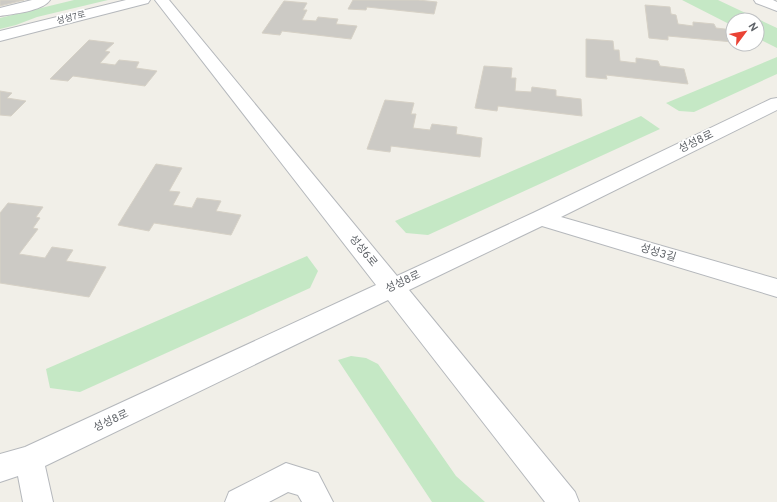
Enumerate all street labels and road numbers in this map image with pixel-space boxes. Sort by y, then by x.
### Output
street label: 성성7로 [55,9,87,27]
street label: 성성8로 [676,128,716,156]
street label: 성성6로 [346,232,380,270]
street label: 성성3길 [638,241,678,265]
street label: 성성8로 [383,268,423,296]
street label: 성성8로 [91,407,131,435]

